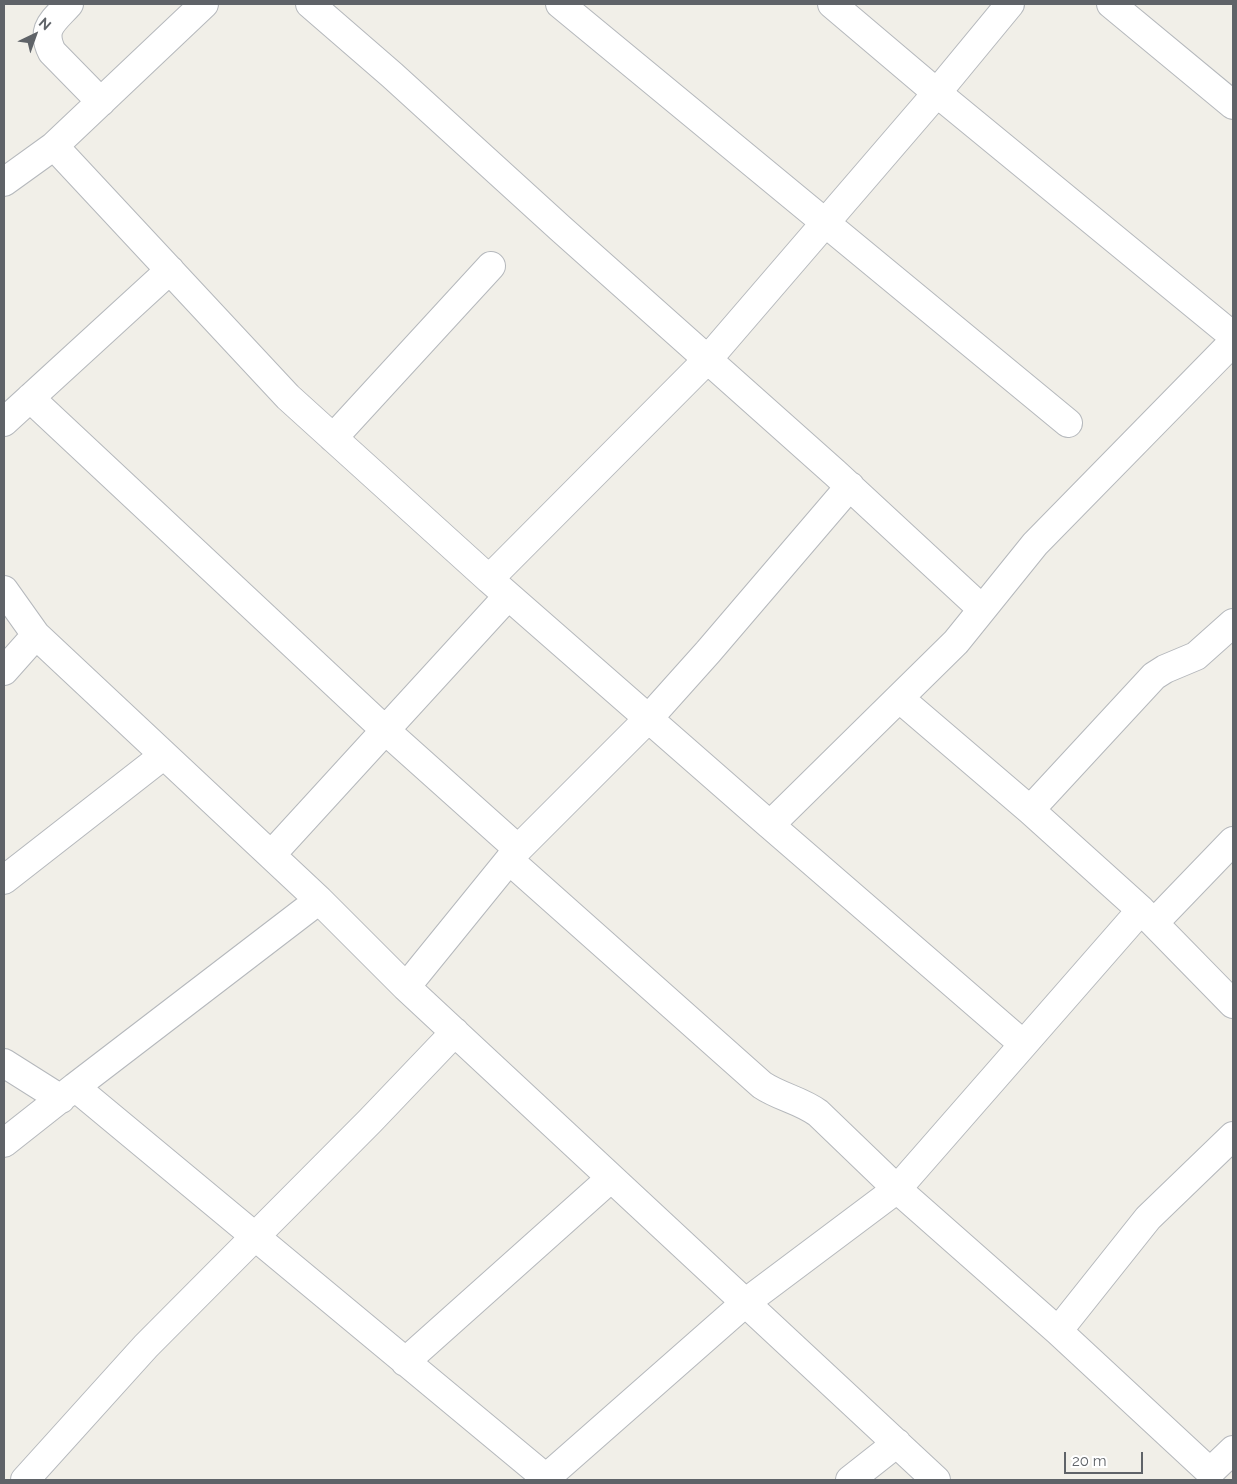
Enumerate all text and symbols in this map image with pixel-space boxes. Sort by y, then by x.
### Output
north arrow [10,10,60,60]
text: N [36,14,54,33]
scale bar [1067,1442,1146,1474]
text: 20 m [1072,1452,1107,1470]

